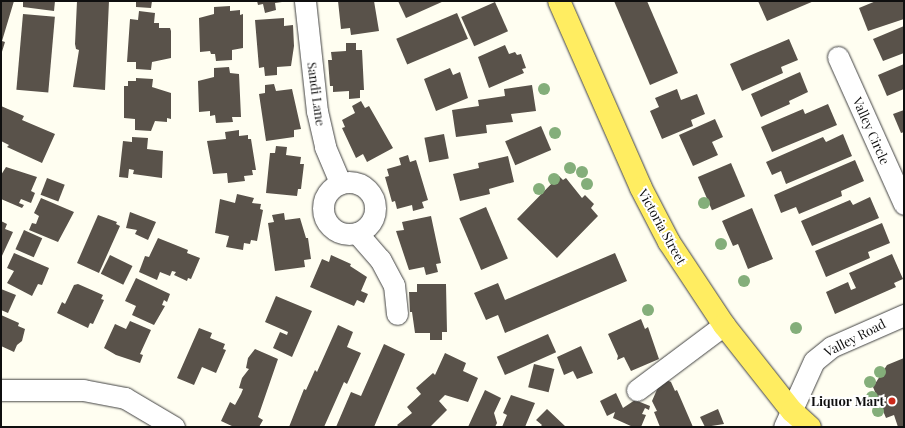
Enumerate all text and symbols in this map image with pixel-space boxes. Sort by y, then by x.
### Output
street label: Sandi Lane [304,61,328,127]
street label: Valley Circle [849,95,893,167]
street label: Victoria Street [635,187,689,267]
street label: Valley Road [822,316,888,360]
place label: Liquor Mart [811,393,884,409]
marker: Liquor Mart [887,396,897,406]

